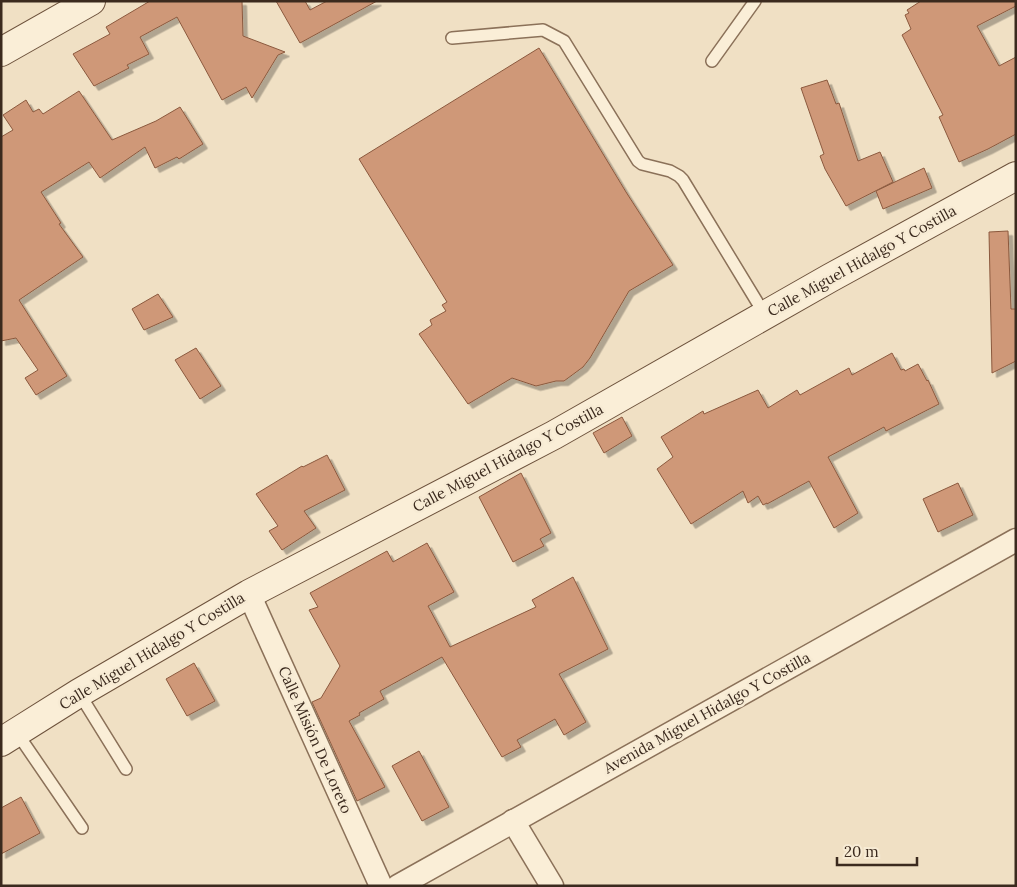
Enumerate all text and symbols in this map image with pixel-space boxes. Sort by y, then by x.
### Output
street label: Calle Miguel Hidalgo Y Costilla [764,201,960,321]
street label: Calle Miguel Hidalgo Y Costilla [409,399,606,516]
street label: Calle Miguel Hidalgo Y Costilla [56,587,248,714]
street label: Avenida Miguel Hidalgo Y Costilla [599,648,814,778]
street label: Calle Misión De Loreto [274,663,357,817]
scale bar [837,834,917,866]
text: 20 m [844,842,879,861]

